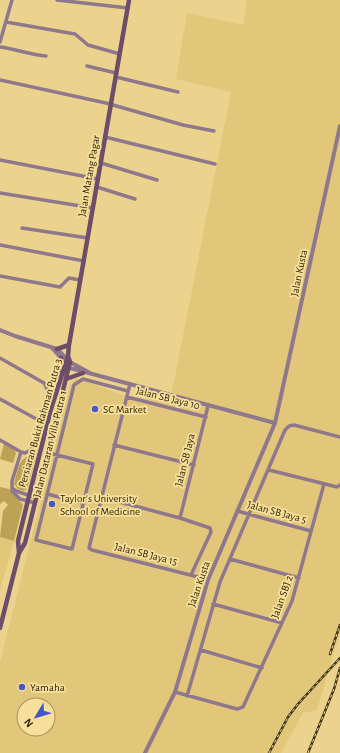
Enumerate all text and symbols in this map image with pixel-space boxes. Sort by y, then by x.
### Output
street label: Jalan Matang Pagar [76,134,102,218]
street label: Jalan Kusta [289,249,309,297]
street label: Persiaran Bukit Rahman Putra 3 [16,357,64,489]
street label: Jalan SB Jaya 10 [135,385,201,411]
street label: Jalan Dataran Villa Putra 1 [31,389,69,499]
marker: SC Market [90,404,100,414]
place label: SC Market [103,404,147,415]
street label: Jalan SB Jaya [173,432,197,488]
place label: Taylor's University School of Medicine [60,493,140,517]
marker: Taylor's University School of Medicine [47,499,57,509]
street label: Jalan SB Jaya 5 [246,499,308,525]
street label: Jalan SB Jaya 15 [113,541,179,567]
street label: Jalan Kusta [186,560,212,608]
street label: Jalan SBJ 2 [269,574,295,620]
marker: Yamaha [17,682,27,692]
place label: Yamaha [30,682,65,693]
north arrow [16,697,56,737]
text: N [22,716,35,729]

